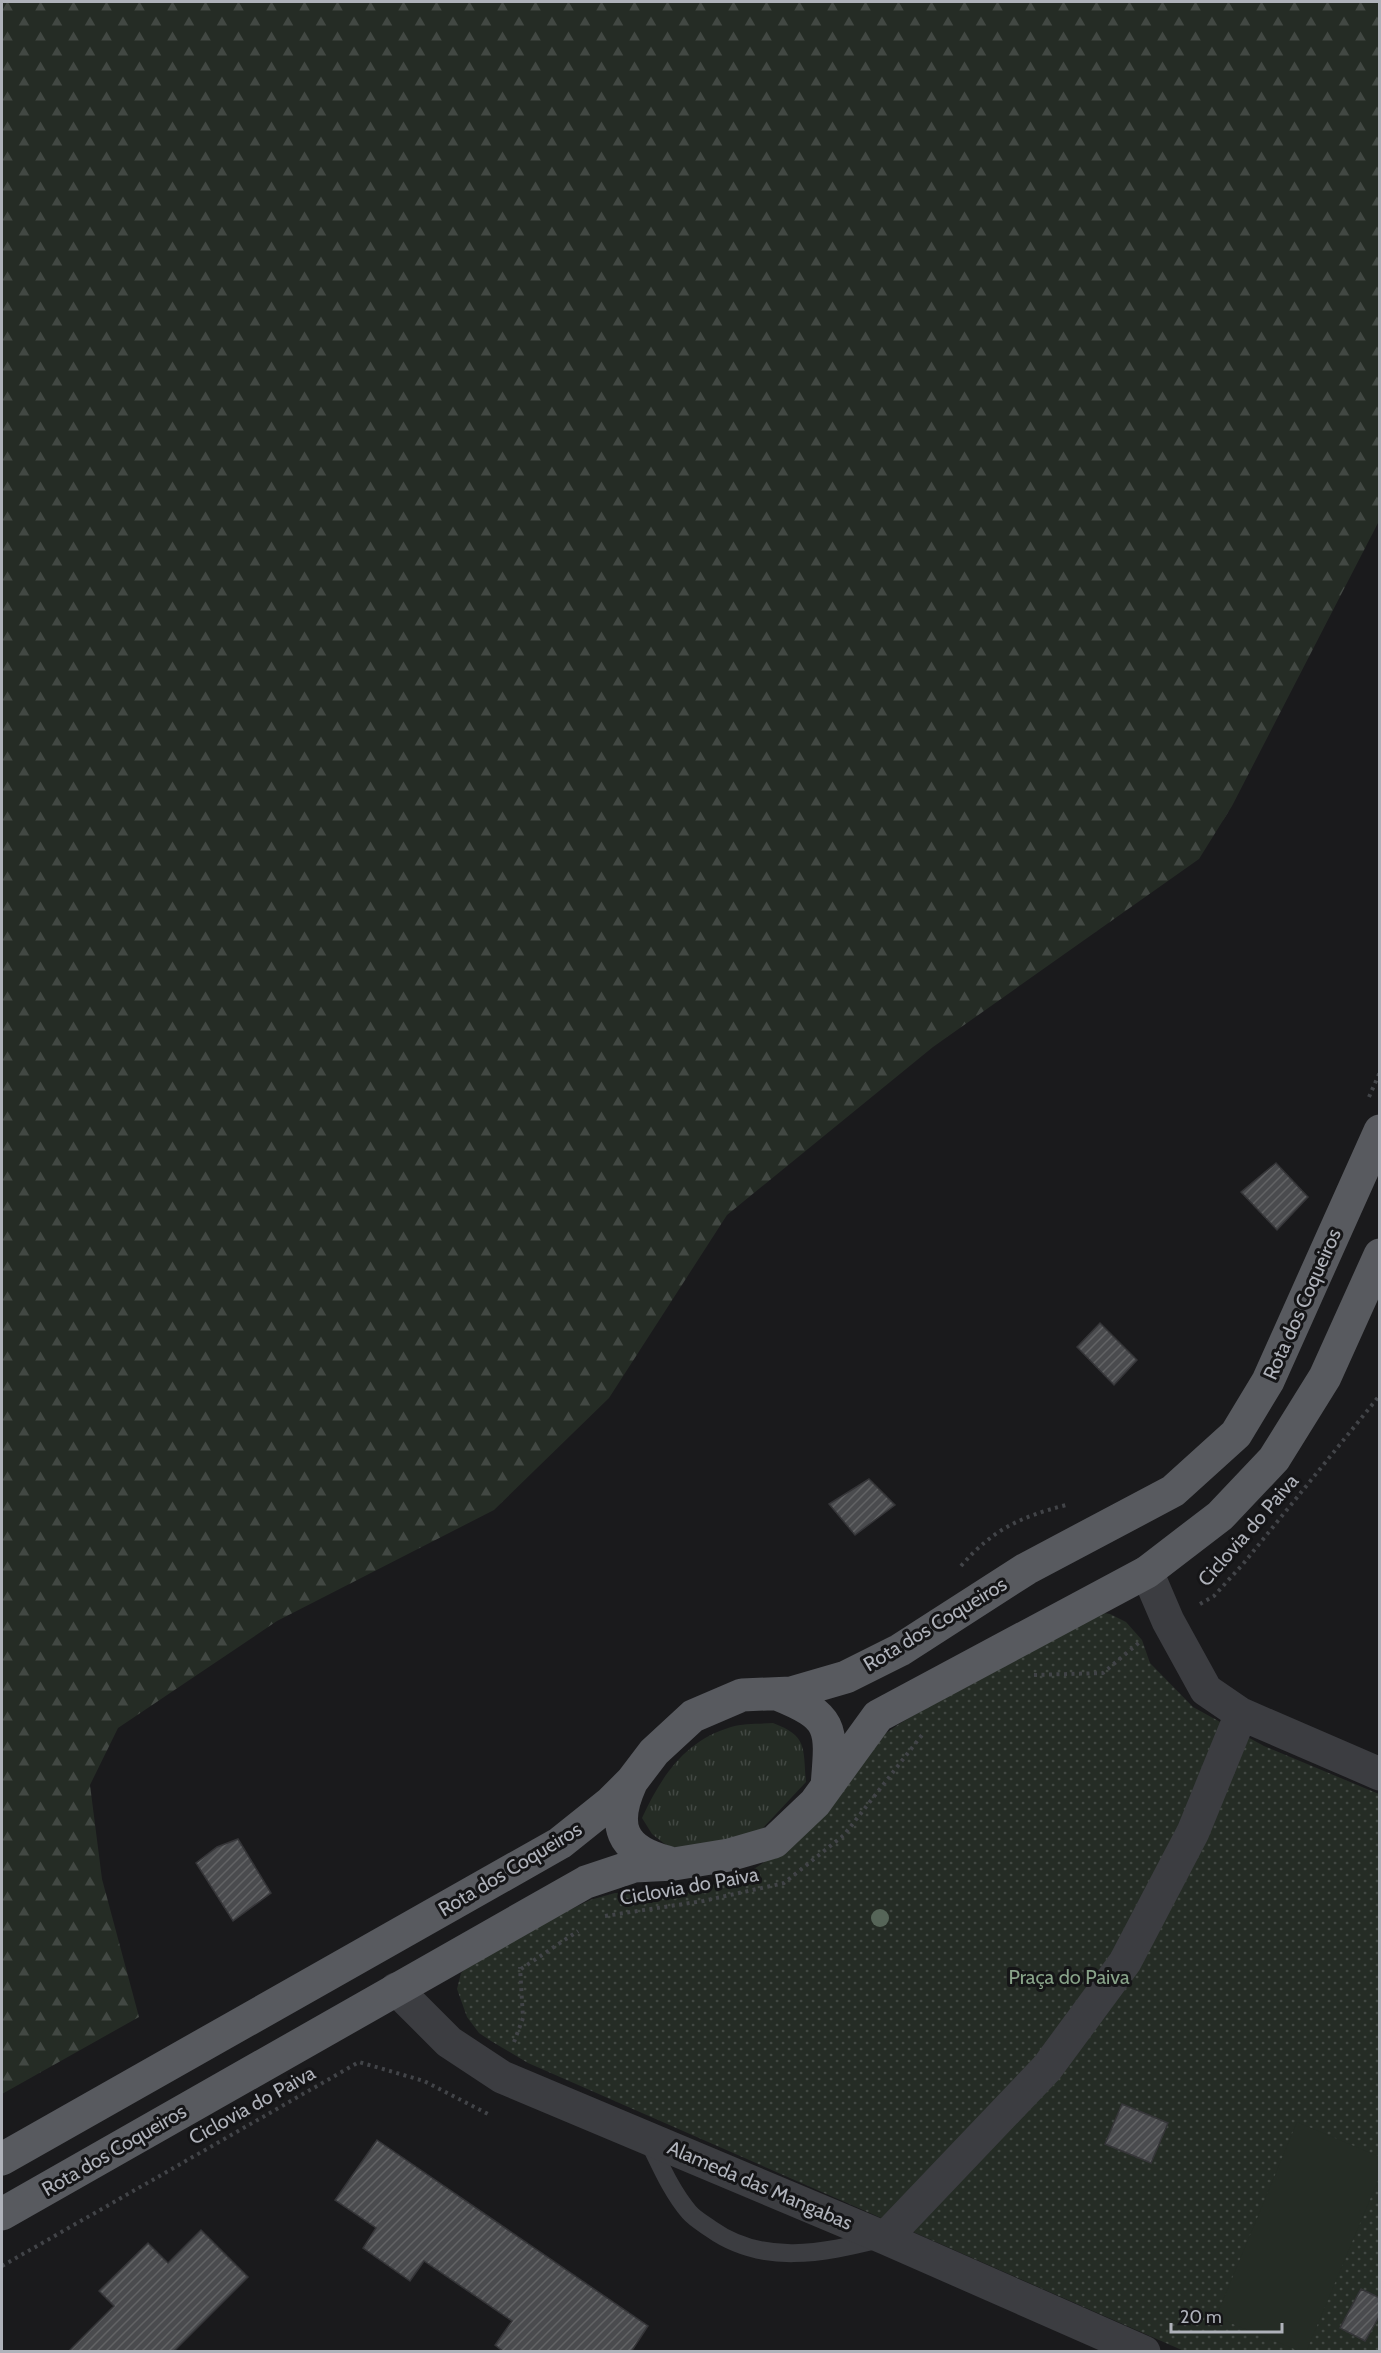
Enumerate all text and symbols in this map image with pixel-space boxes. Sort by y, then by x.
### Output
street label: Rota dos Coqueiros [1258,1225,1346,1383]
street label: Ciclovia do Paiva [1193,1469,1304,1591]
street label: Rota dos Coqueiros [859,1572,1011,1676]
street label: Rota dos Coqueiros [434,1817,586,1921]
street label: Ciclovia do Paiva [618,1862,761,1910]
park label: Praça do Paiva [1008,1965,1130,1989]
street label: Ciclovia do Paiva [185,2060,320,2150]
street label: Rota dos Coqueiros [38,2099,190,2201]
street label: Alameda das Mangabas [664,2135,856,2235]
scale bar [1171,2296,1282,2334]
text: 20 m [1180,2306,1222,2328]

